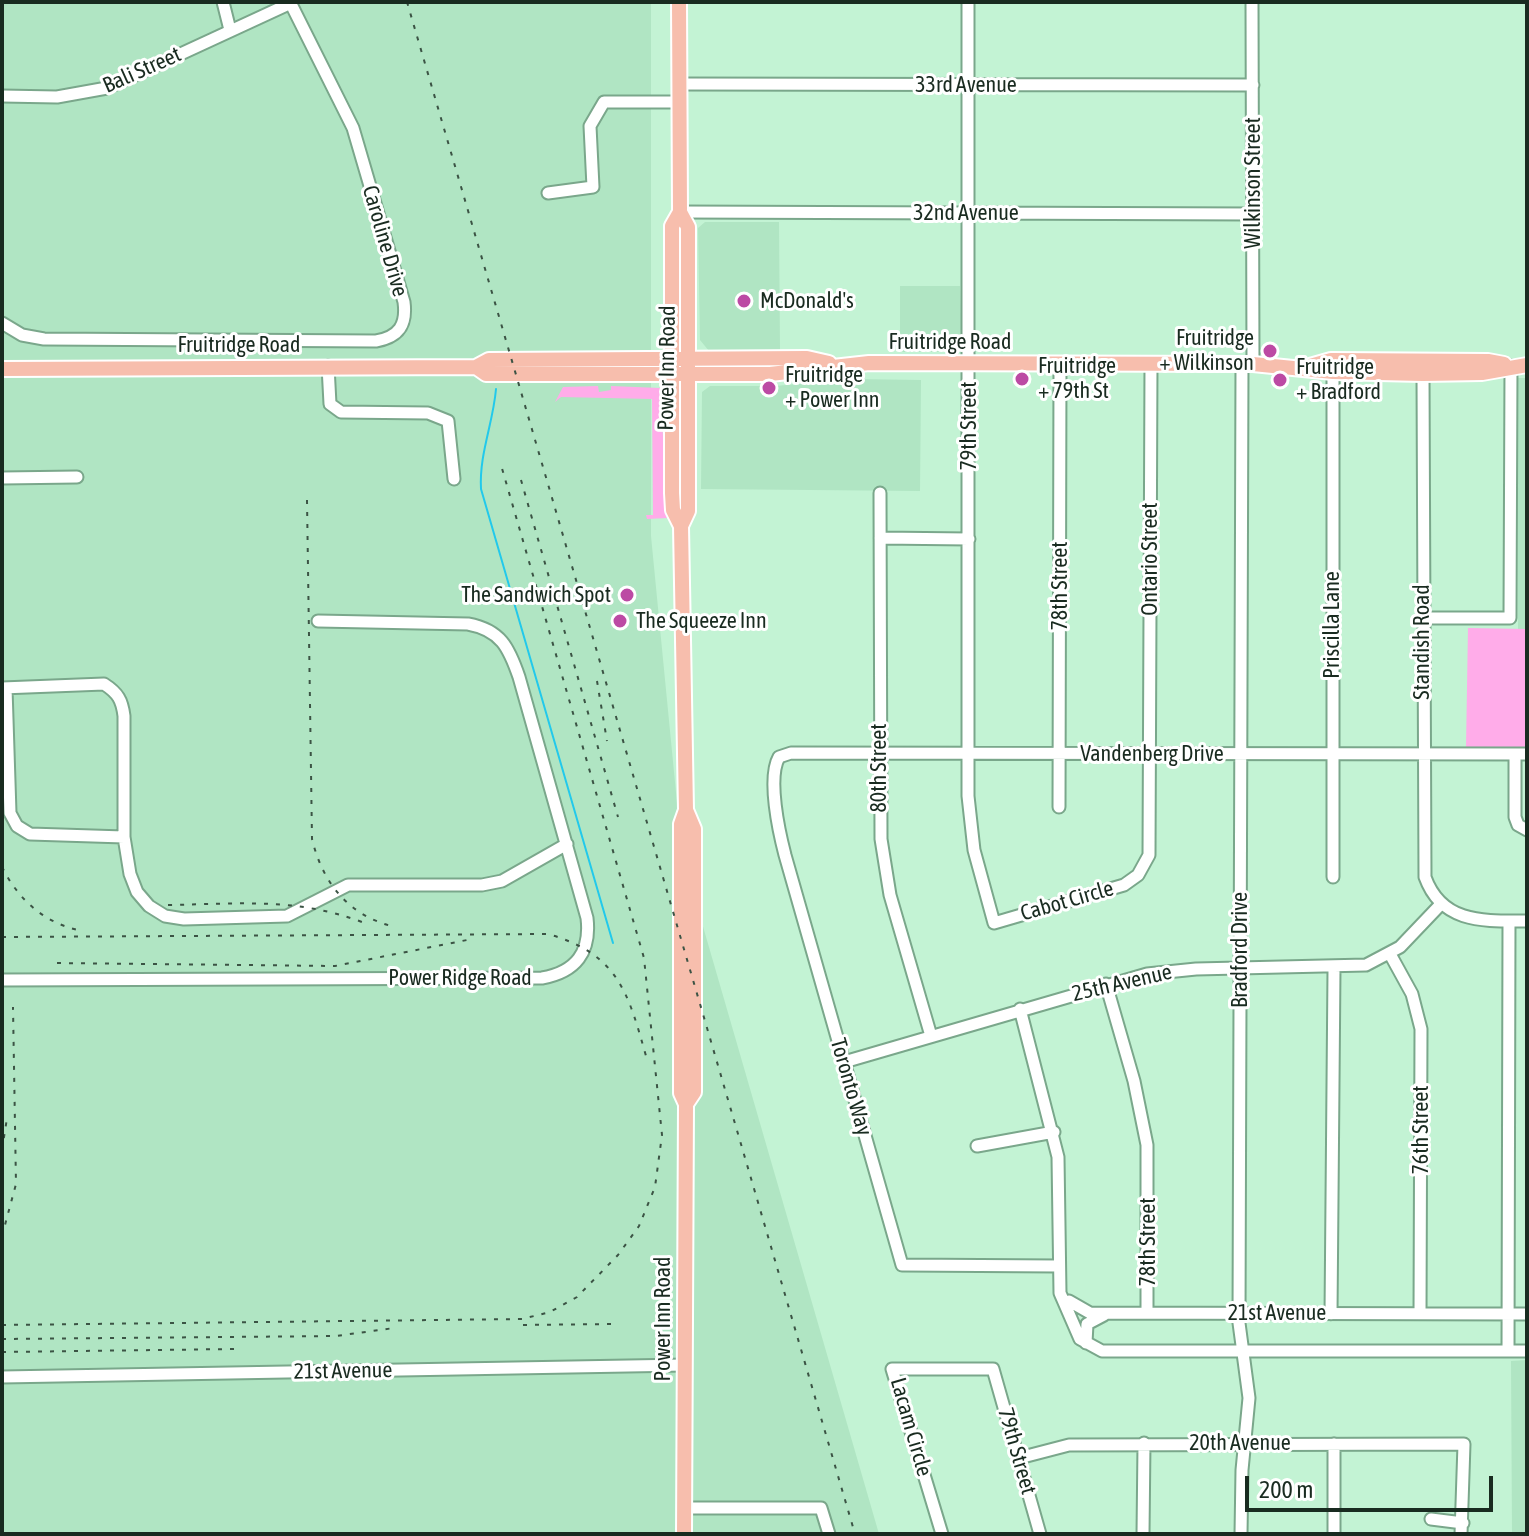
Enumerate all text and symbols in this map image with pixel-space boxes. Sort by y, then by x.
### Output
street label: Bali Street [99,41,185,99]
street label: 33rd Avenue [915,72,1017,98]
street label: Wilkinson Street [1240,117,1266,249]
street label: Caroline Drive [357,182,413,300]
street label: 32nd Avenue [913,200,1019,226]
place label: McDonald's [760,288,854,314]
marker: McDonald's [735,292,753,310]
street label: Power Inn Road [653,305,681,431]
place label: Fruitridge + Wilkinson [1159,325,1254,376]
street label: Fruitridge Road [889,329,1011,355]
street label: Fruitridge Road [178,332,300,358]
marker: Fruitridge + Wilkinson [1261,342,1279,360]
place label: Fruitridge + 79th St [1038,353,1116,404]
place label: Fruitridge + Bradford [1296,354,1381,406]
place label: Fruitridge + Power Inn [785,362,879,414]
marker: Fruitridge + 79th St [1013,370,1031,388]
marker: Fruitridge + Bradford [1271,371,1289,389]
marker: Fruitridge + Power Inn [760,379,778,397]
street label: 79th Street [956,382,982,470]
street label: Ontario Street [1137,502,1163,616]
street label: 78th Street [1047,542,1073,630]
street label: Priscilla Lane [1319,571,1345,679]
place label: The Sandwich Spot [461,582,611,608]
street label: Standish Road [1409,584,1435,700]
marker: The Sandwich Spot [618,586,636,604]
place label: The Squeeze Inn [636,608,767,634]
marker: The Squeeze Inn [611,612,629,630]
street label: 80th Street [866,724,892,812]
street label: Vandenberg Drive [1080,741,1224,767]
street label: Cabot Circle [1017,875,1117,927]
street label: Bradford Drive [1227,892,1253,1008]
street label: 25th Avenue [1070,959,1174,1007]
street label: Power Ridge Road [388,965,532,991]
street label: Toronto Way [824,1035,878,1139]
street label: 76th Street [1408,1086,1434,1174]
street label: 78th Street [1135,1198,1161,1286]
street label: Power Inn Road [650,1256,676,1382]
street label: 21st Avenue [1228,1300,1326,1326]
street label: 21st Avenue [293,1357,393,1385]
street label: Lacam Circle [884,1375,938,1479]
street label: 79th Street [992,1405,1042,1497]
street label: 20th Avenue [1189,1430,1291,1456]
scale bar [1249,1460,1497,1510]
text: 200 m [1259,1476,1313,1503]

